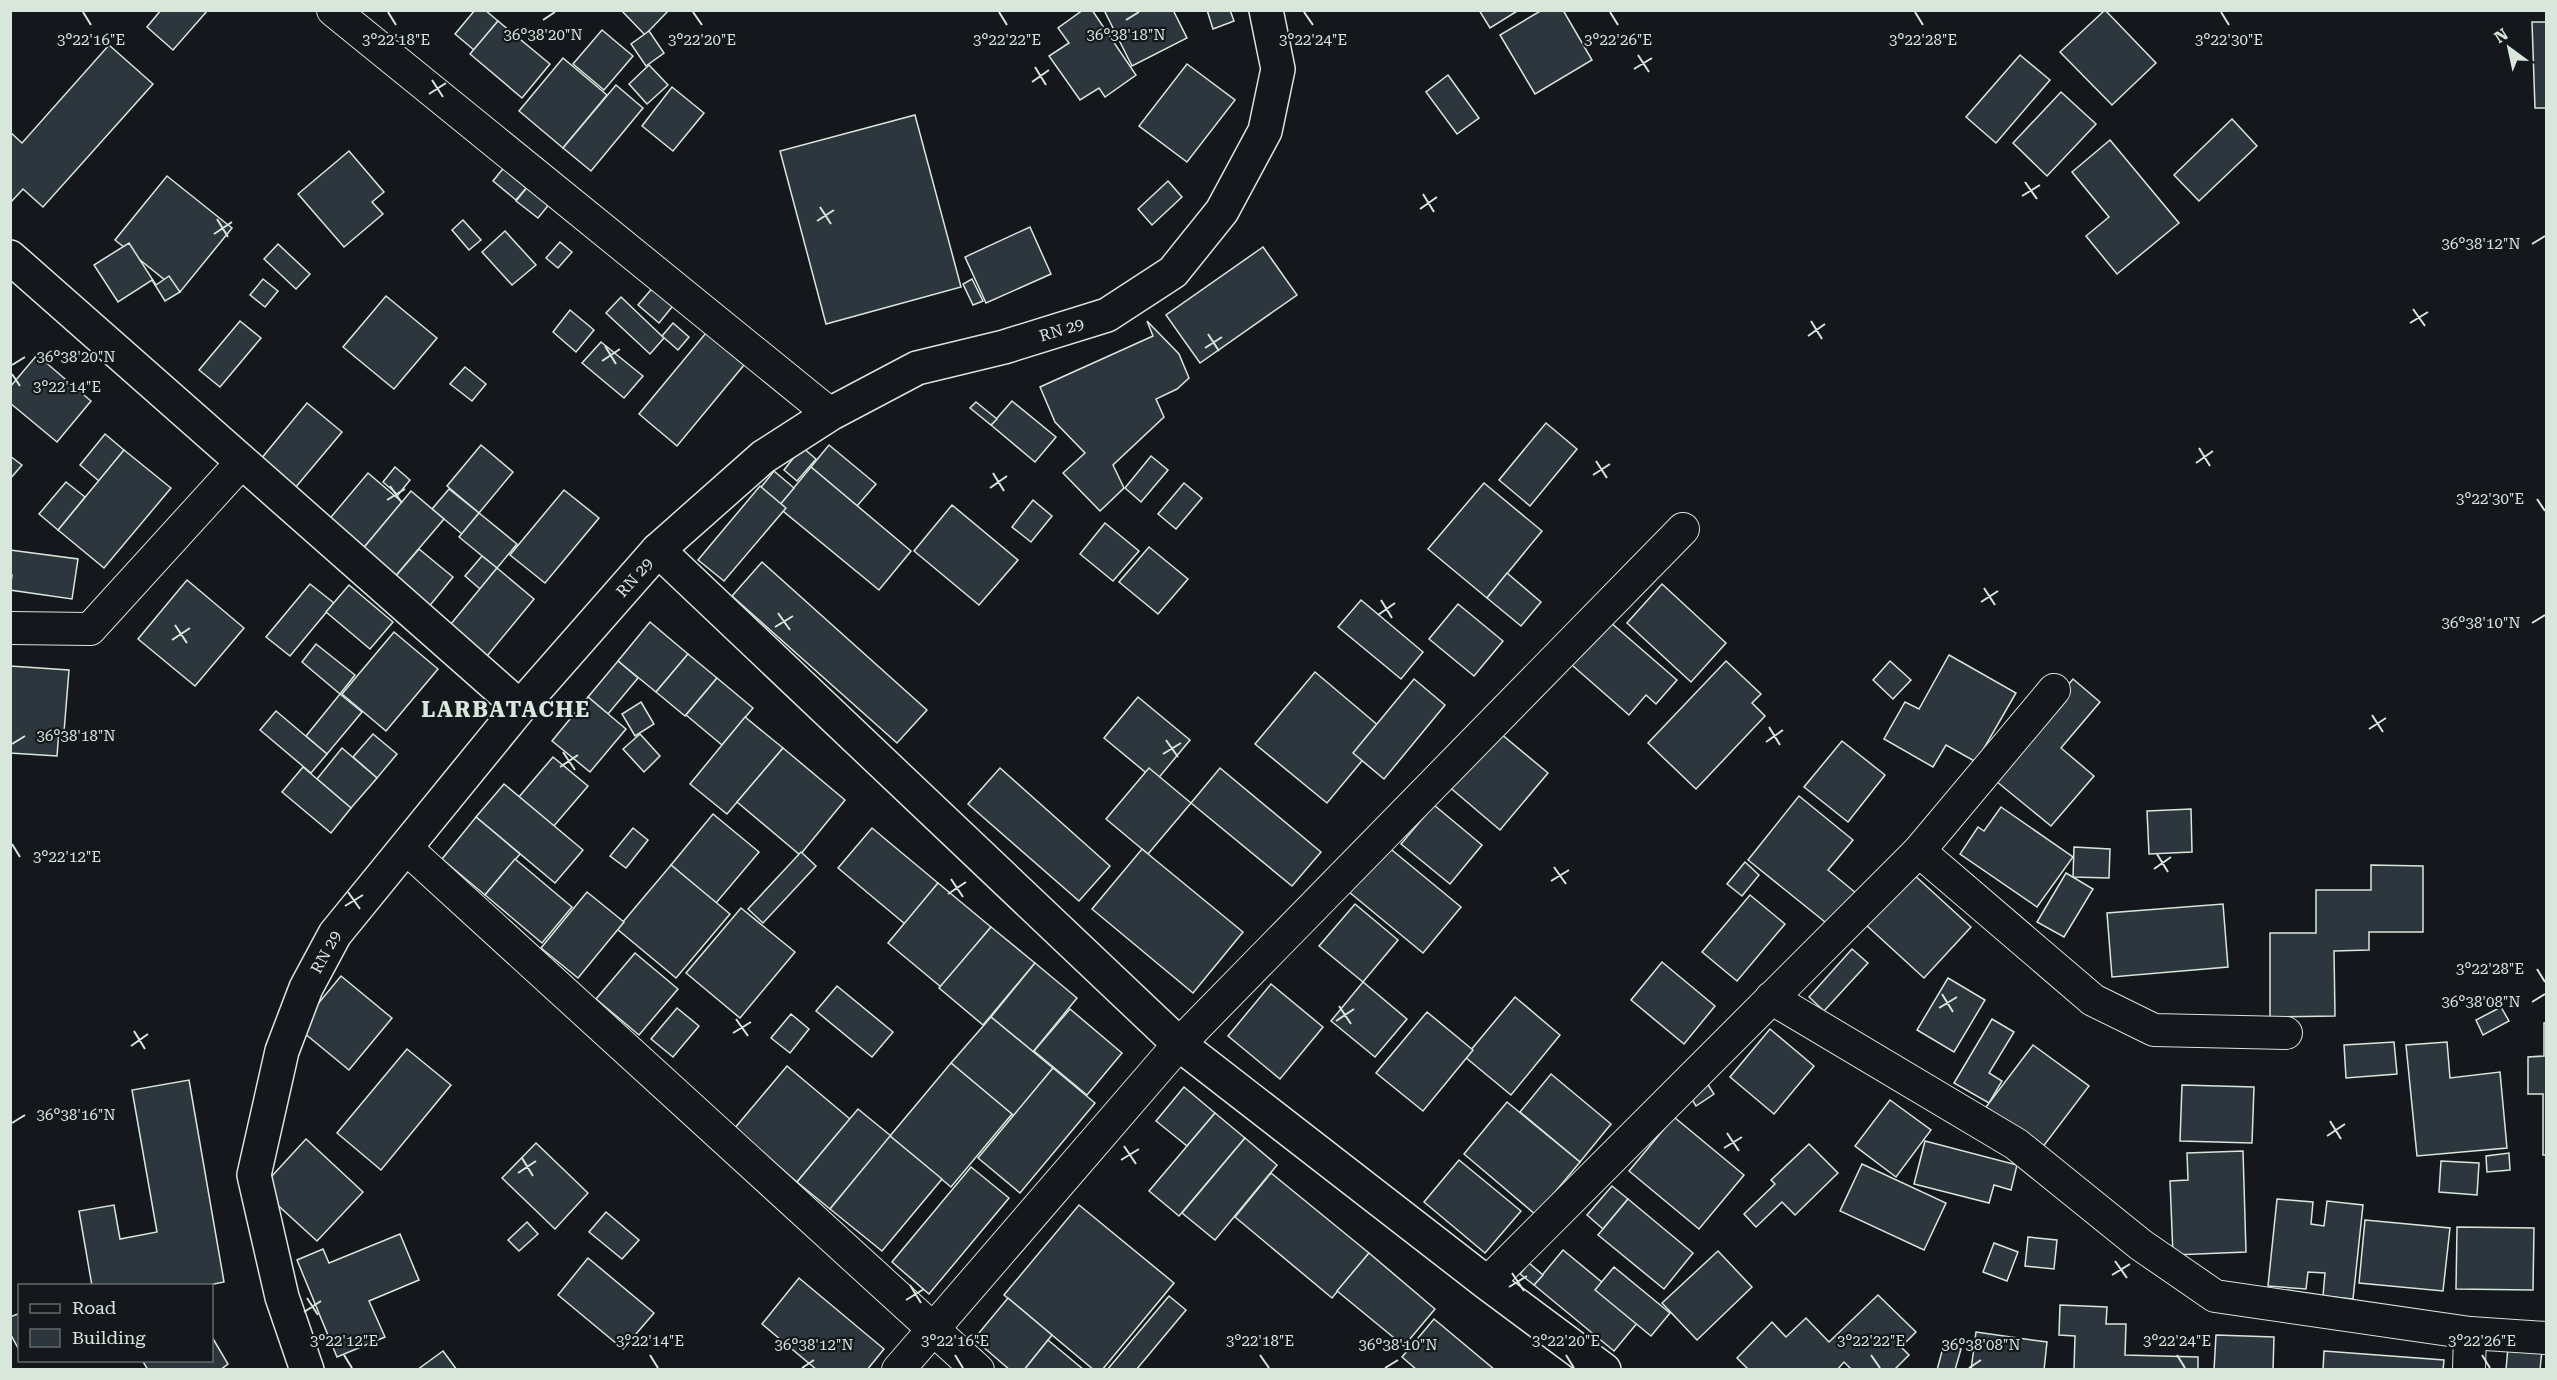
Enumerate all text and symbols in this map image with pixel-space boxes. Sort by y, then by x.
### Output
north arrow [2479,18,2539,78]
text: N [2491,25,2511,47]
text: 36°38'20"N [503,26,583,44]
text: 36°38'18"N [1086,26,1166,44]
text: 3°22'16"E [57,31,125,49]
text: 3°22'18"E [362,31,430,49]
text: 3°22'20"E [668,31,736,49]
text: 3°22'22"E [973,31,1041,49]
text: 3°22'24"E [1279,31,1347,49]
text: 3°22'26"E [1584,31,1652,49]
text: 3°22'28"E [1889,31,1957,49]
text: 3°22'30"E [2195,31,2263,49]
text: 36°38'12"N [2441,235,2521,253]
street label: RN 29 [1037,314,1086,346]
text: 36°38'20"N [36,348,116,366]
text: 3°22'14"E [33,378,101,396]
text: 3°22'30"E [2456,490,2524,508]
street label: RN 29 [612,554,657,601]
text: 36°38'10"N [2441,614,2521,632]
district label: LARBATACHE [421,697,591,722]
text: 36°38'18"N [36,727,116,745]
text: 3°22'12"E [33,848,101,866]
street label: RN 29 [307,927,345,977]
text: 3°22'28"E [2456,960,2524,978]
text: 36°38'08"N [2441,993,2521,1011]
text: 36°38'16"N [36,1106,116,1124]
legend [18,1284,213,1362]
text: Road [72,1297,117,1318]
text: Building [72,1327,146,1348]
text: 3°22'12"E [310,1332,378,1350]
text: 3°22'14"E [616,1332,684,1350]
text: 3°22'16"E [921,1332,989,1350]
text: 3°22'18"E [1226,1332,1294,1350]
text: 3°22'20"E [1532,1332,1600,1350]
text: 3°22'22"E [1837,1332,1905,1350]
text: 3°22'24"E [2143,1332,2211,1350]
text: 3°22'26"E [2448,1332,2516,1350]
text: 36°38'12"N [774,1336,854,1354]
text: 36°38'10"N [1358,1336,1438,1354]
text: 36°38'08"N [1941,1336,2021,1354]

